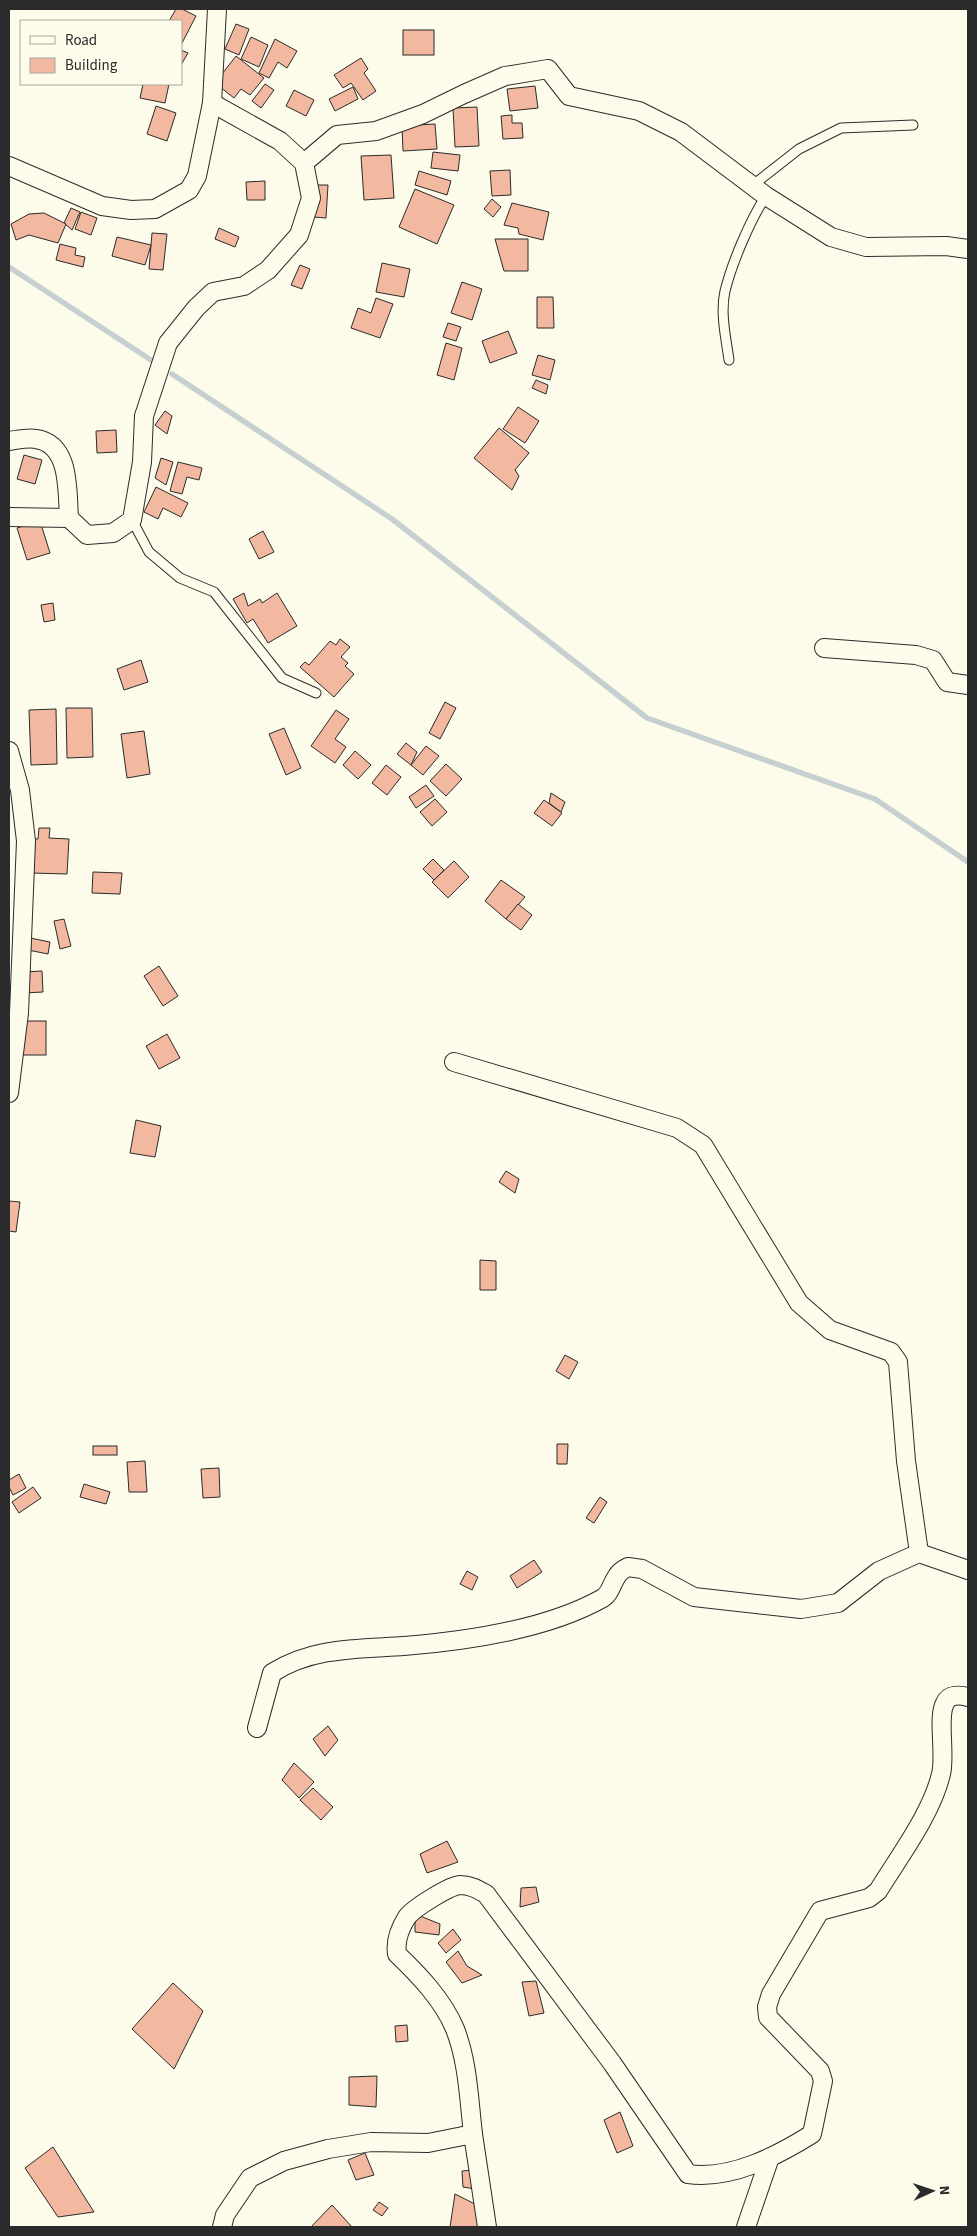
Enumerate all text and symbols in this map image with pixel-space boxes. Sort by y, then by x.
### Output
legend [20,20,182,85]
text: Road [65,30,97,51]
text: Building [65,55,118,76]
north arrow [907,2166,957,2216]
text: N [934,2185,954,2196]

